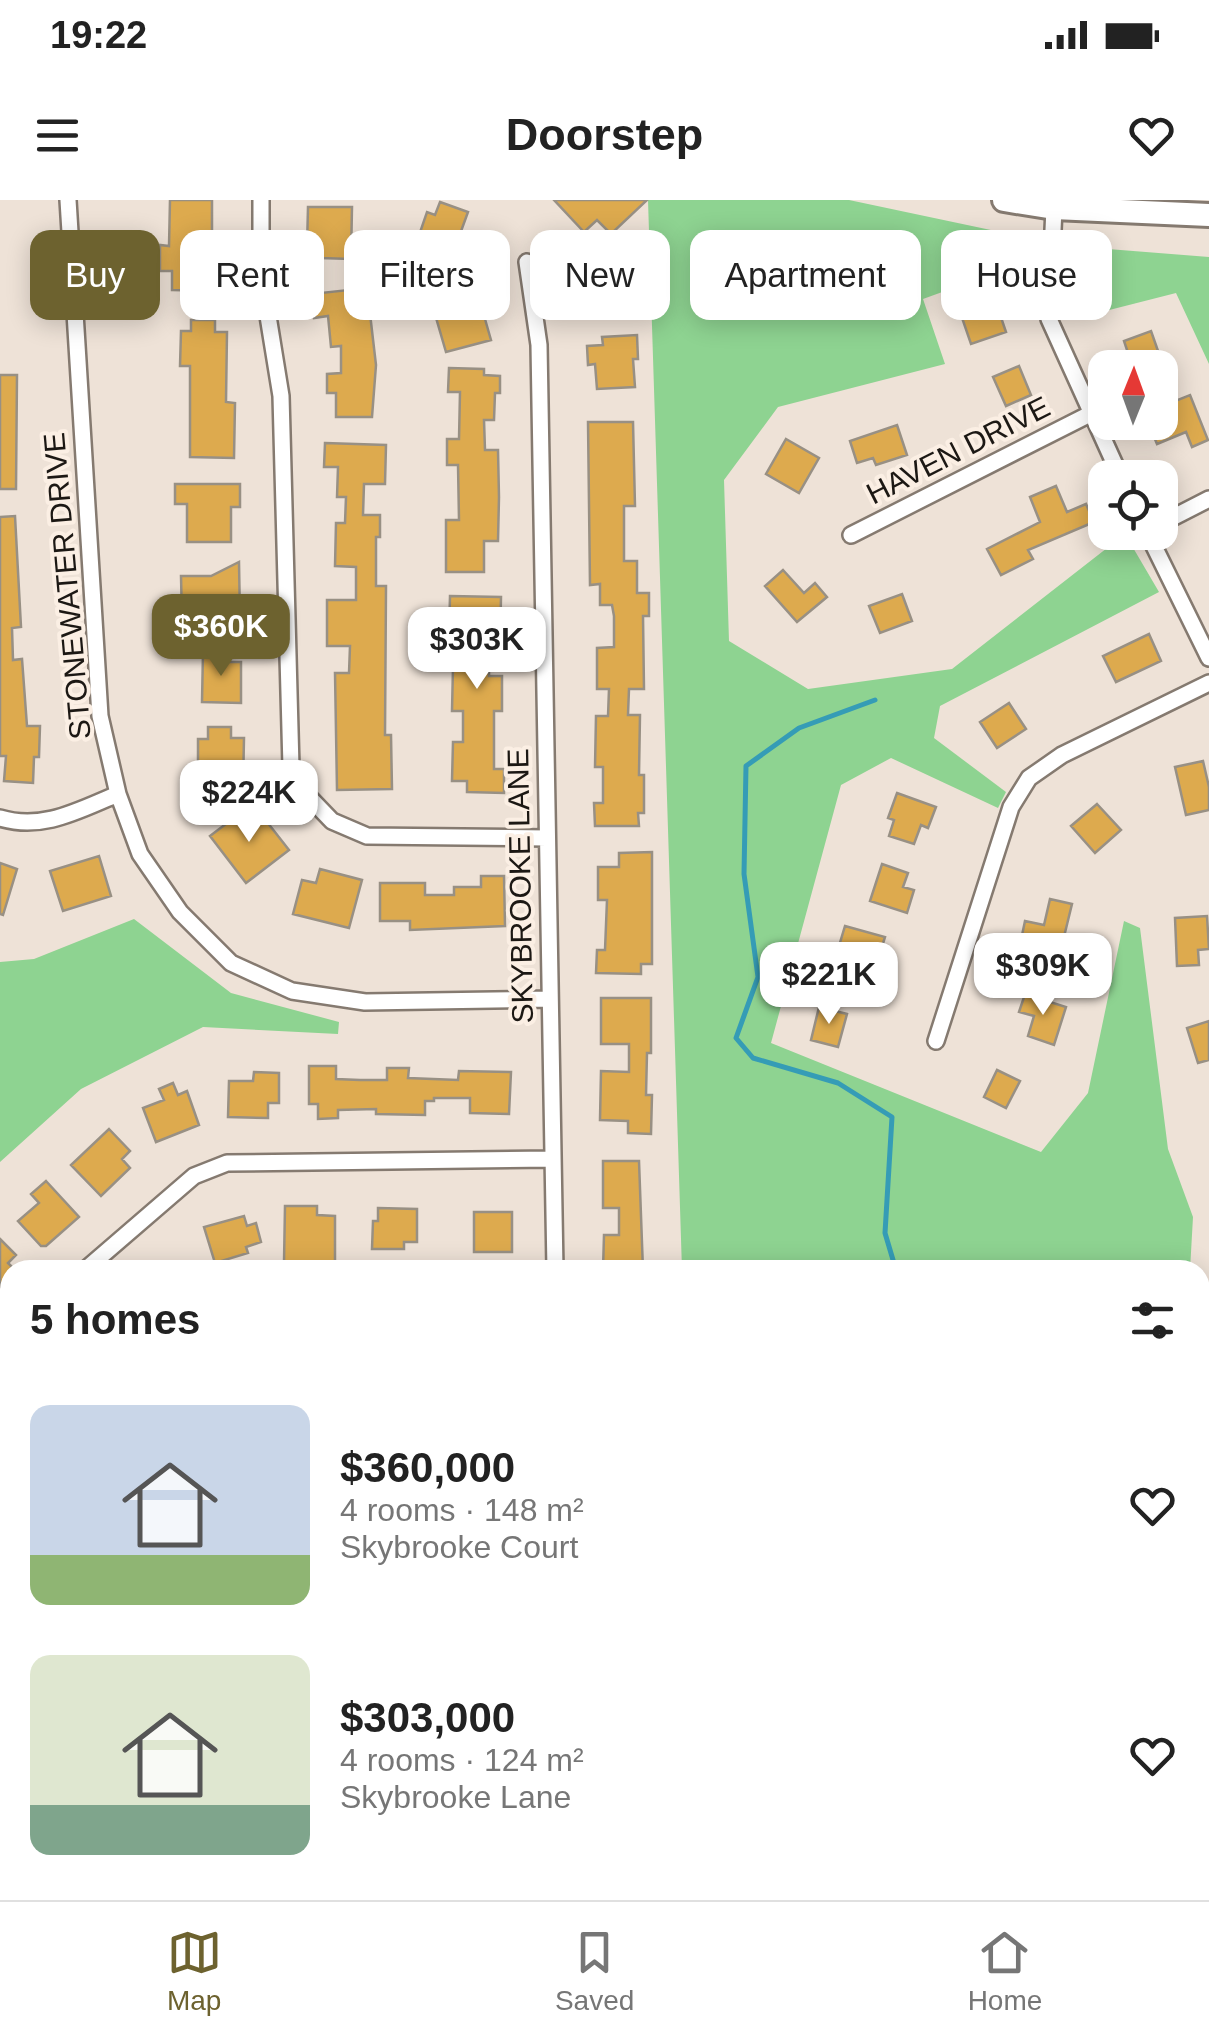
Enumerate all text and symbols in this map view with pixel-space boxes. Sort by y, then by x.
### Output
text: 19:22 [50,14,147,56]
icon: menu [30,108,85,163]
icon: heart [1124,108,1179,163]
text: Doorstep [506,109,703,160]
chip: Buy [30,230,160,320]
chip: Rent [180,230,324,320]
chip: Filters [344,230,510,320]
chip: New [530,230,670,320]
chip: Apartment [690,230,921,320]
chip: House [941,230,1112,320]
north arrow [1088,350,1178,440]
map controls [1088,350,1178,550]
street label: HAVEN DRIVE [861,390,1055,510]
street label: STONEWATER DRIVE [37,431,97,741]
button: locate [1088,460,1178,550]
pin: $360K [151,594,291,679]
pin: $303K [407,607,547,692]
text: $360K [174,608,268,644]
text: $303K [430,621,524,657]
street label: SKYBROOKE LANE [501,748,539,1024]
pin: $224K [179,760,319,845]
text: $224K [202,774,296,810]
pin: $309K [973,933,1113,1018]
pin: $221K [759,942,899,1027]
text: $309K [996,947,1090,983]
text: $221K [782,956,876,992]
icon: filters [1125,1293,1180,1348]
text: 5 homes [30,1296,200,1343]
text: $360,000 [340,1444,515,1491]
icon: home [110,1445,230,1565]
icon: heart [1125,1478,1180,1533]
text: 4 rooms · 148 m² [340,1492,584,1528]
text: Skybrooke Court [340,1529,578,1565]
text: $303,000 [340,1694,515,1741]
icon: home [110,1695,230,1815]
icon: heart [1125,1728,1180,1783]
text: 4 rooms · 124 m² [340,1742,584,1778]
text: Skybrooke Lane [340,1779,571,1815]
tab: Map [167,1925,222,2017]
tab: Saved [555,1925,634,2017]
tab: Home [968,1925,1042,2017]

